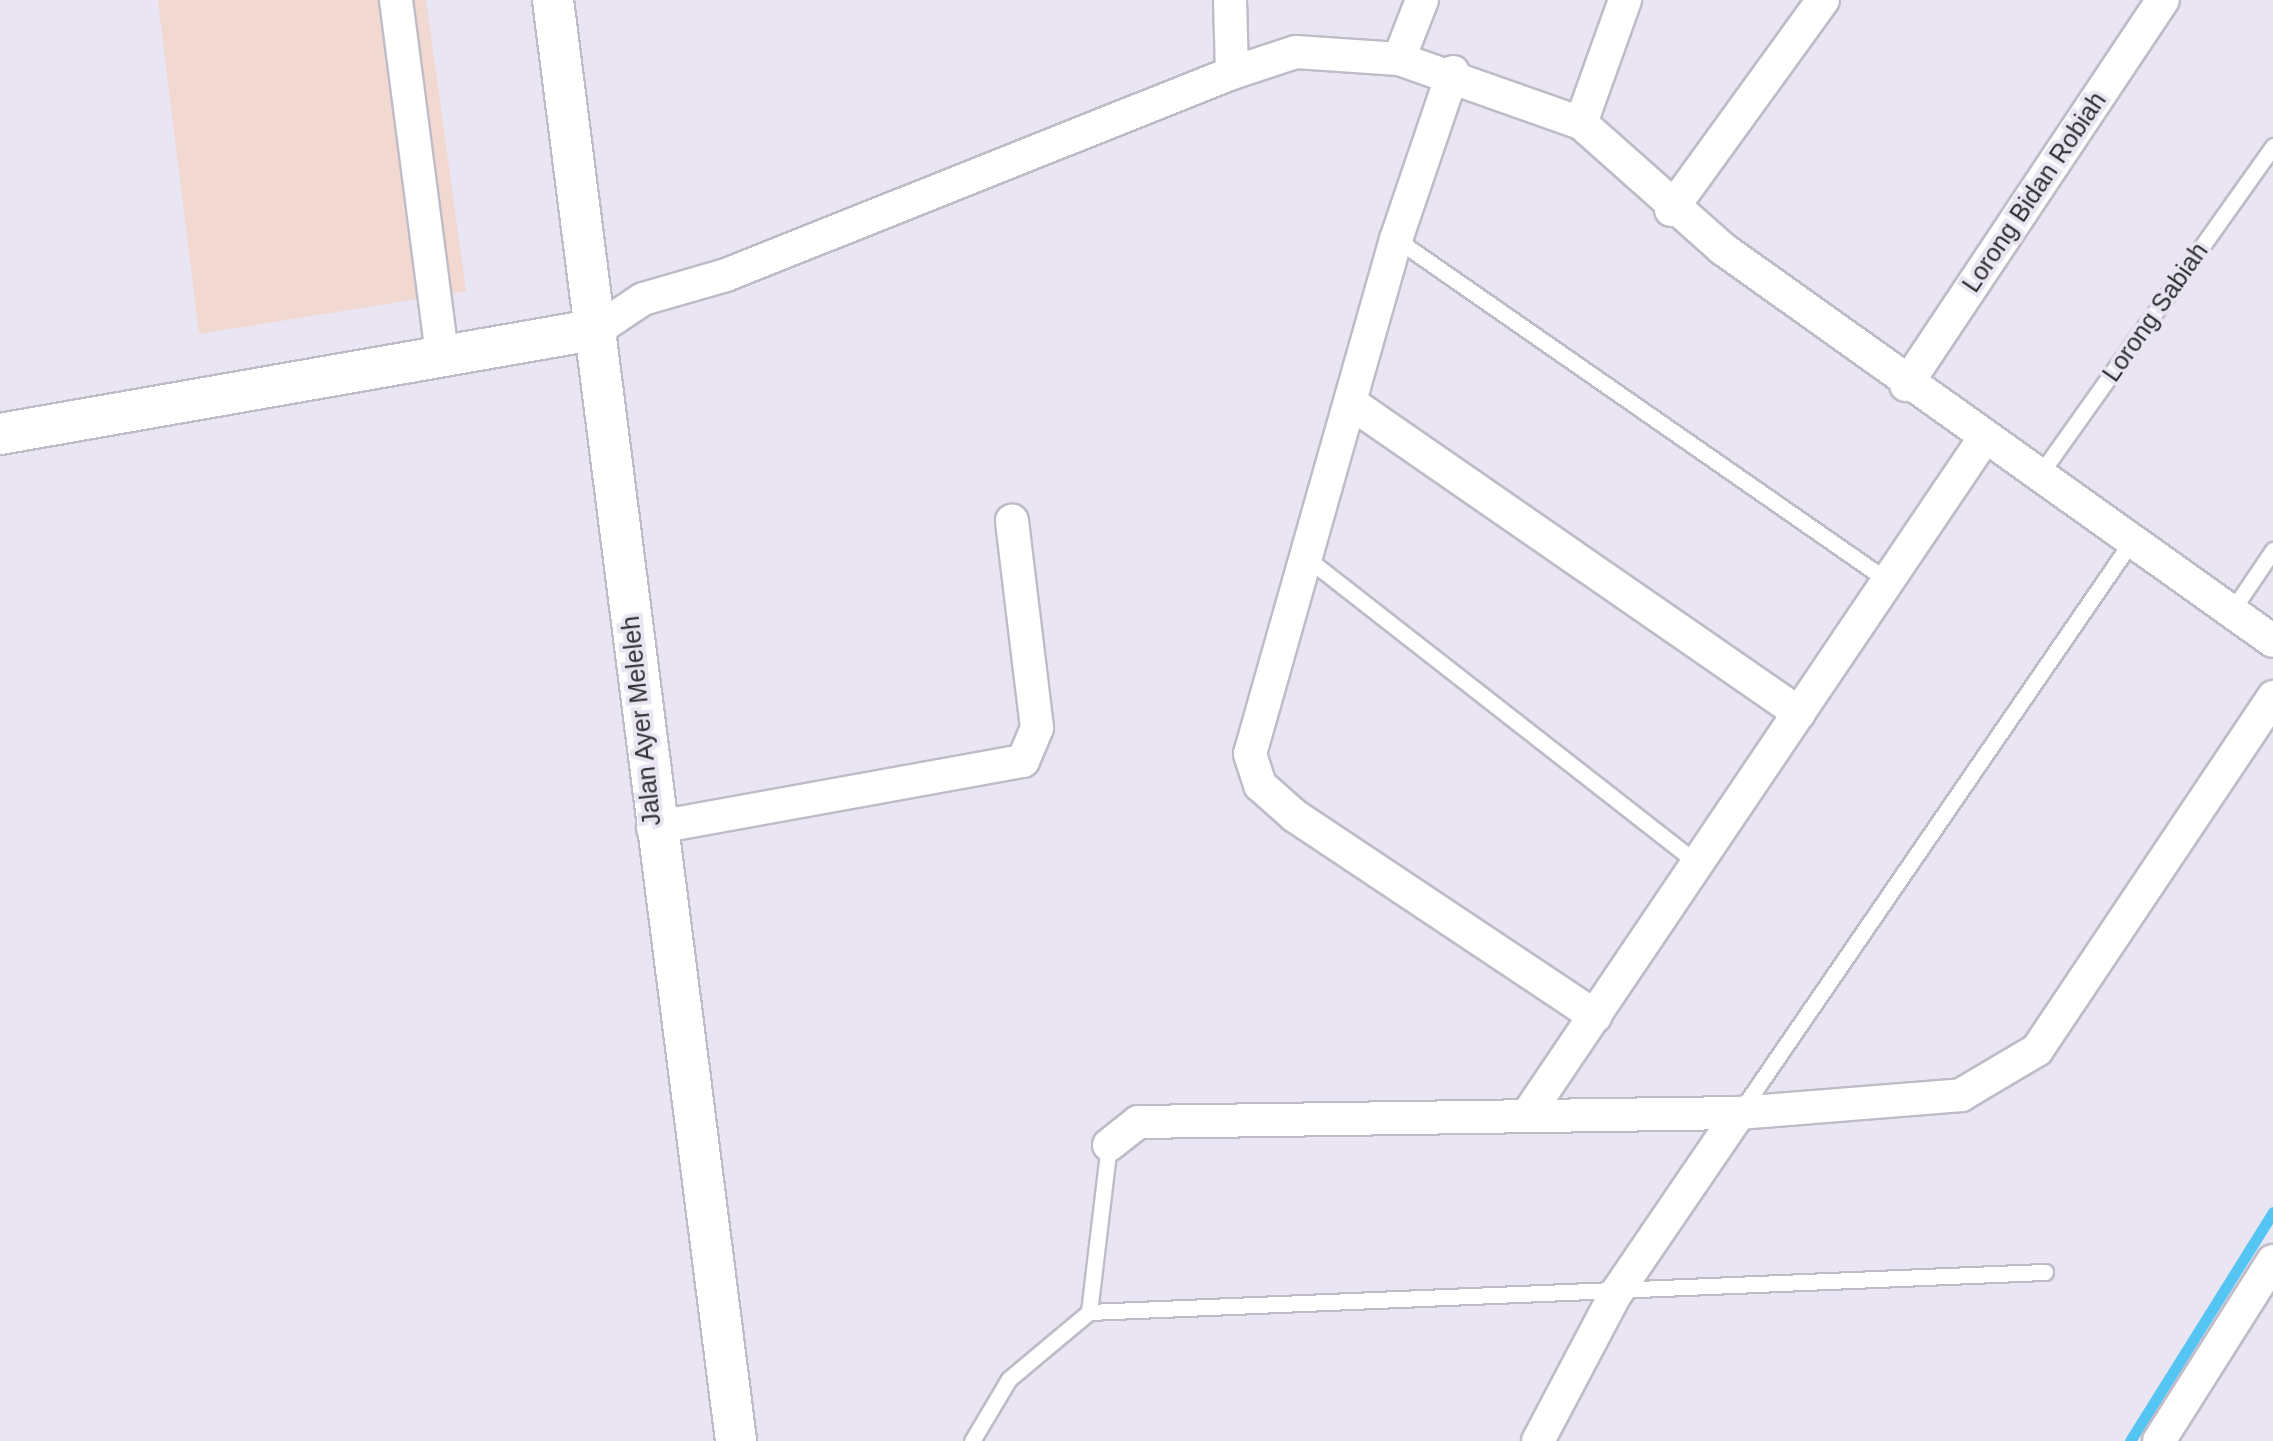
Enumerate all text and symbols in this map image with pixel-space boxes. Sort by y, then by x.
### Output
street label: Lorong Bidan Robiah [1956,86,2112,298]
street label: Lorong Sabiah [2096,237,2214,387]
street label: Jalan Ayer Meleleh [615,614,667,828]

